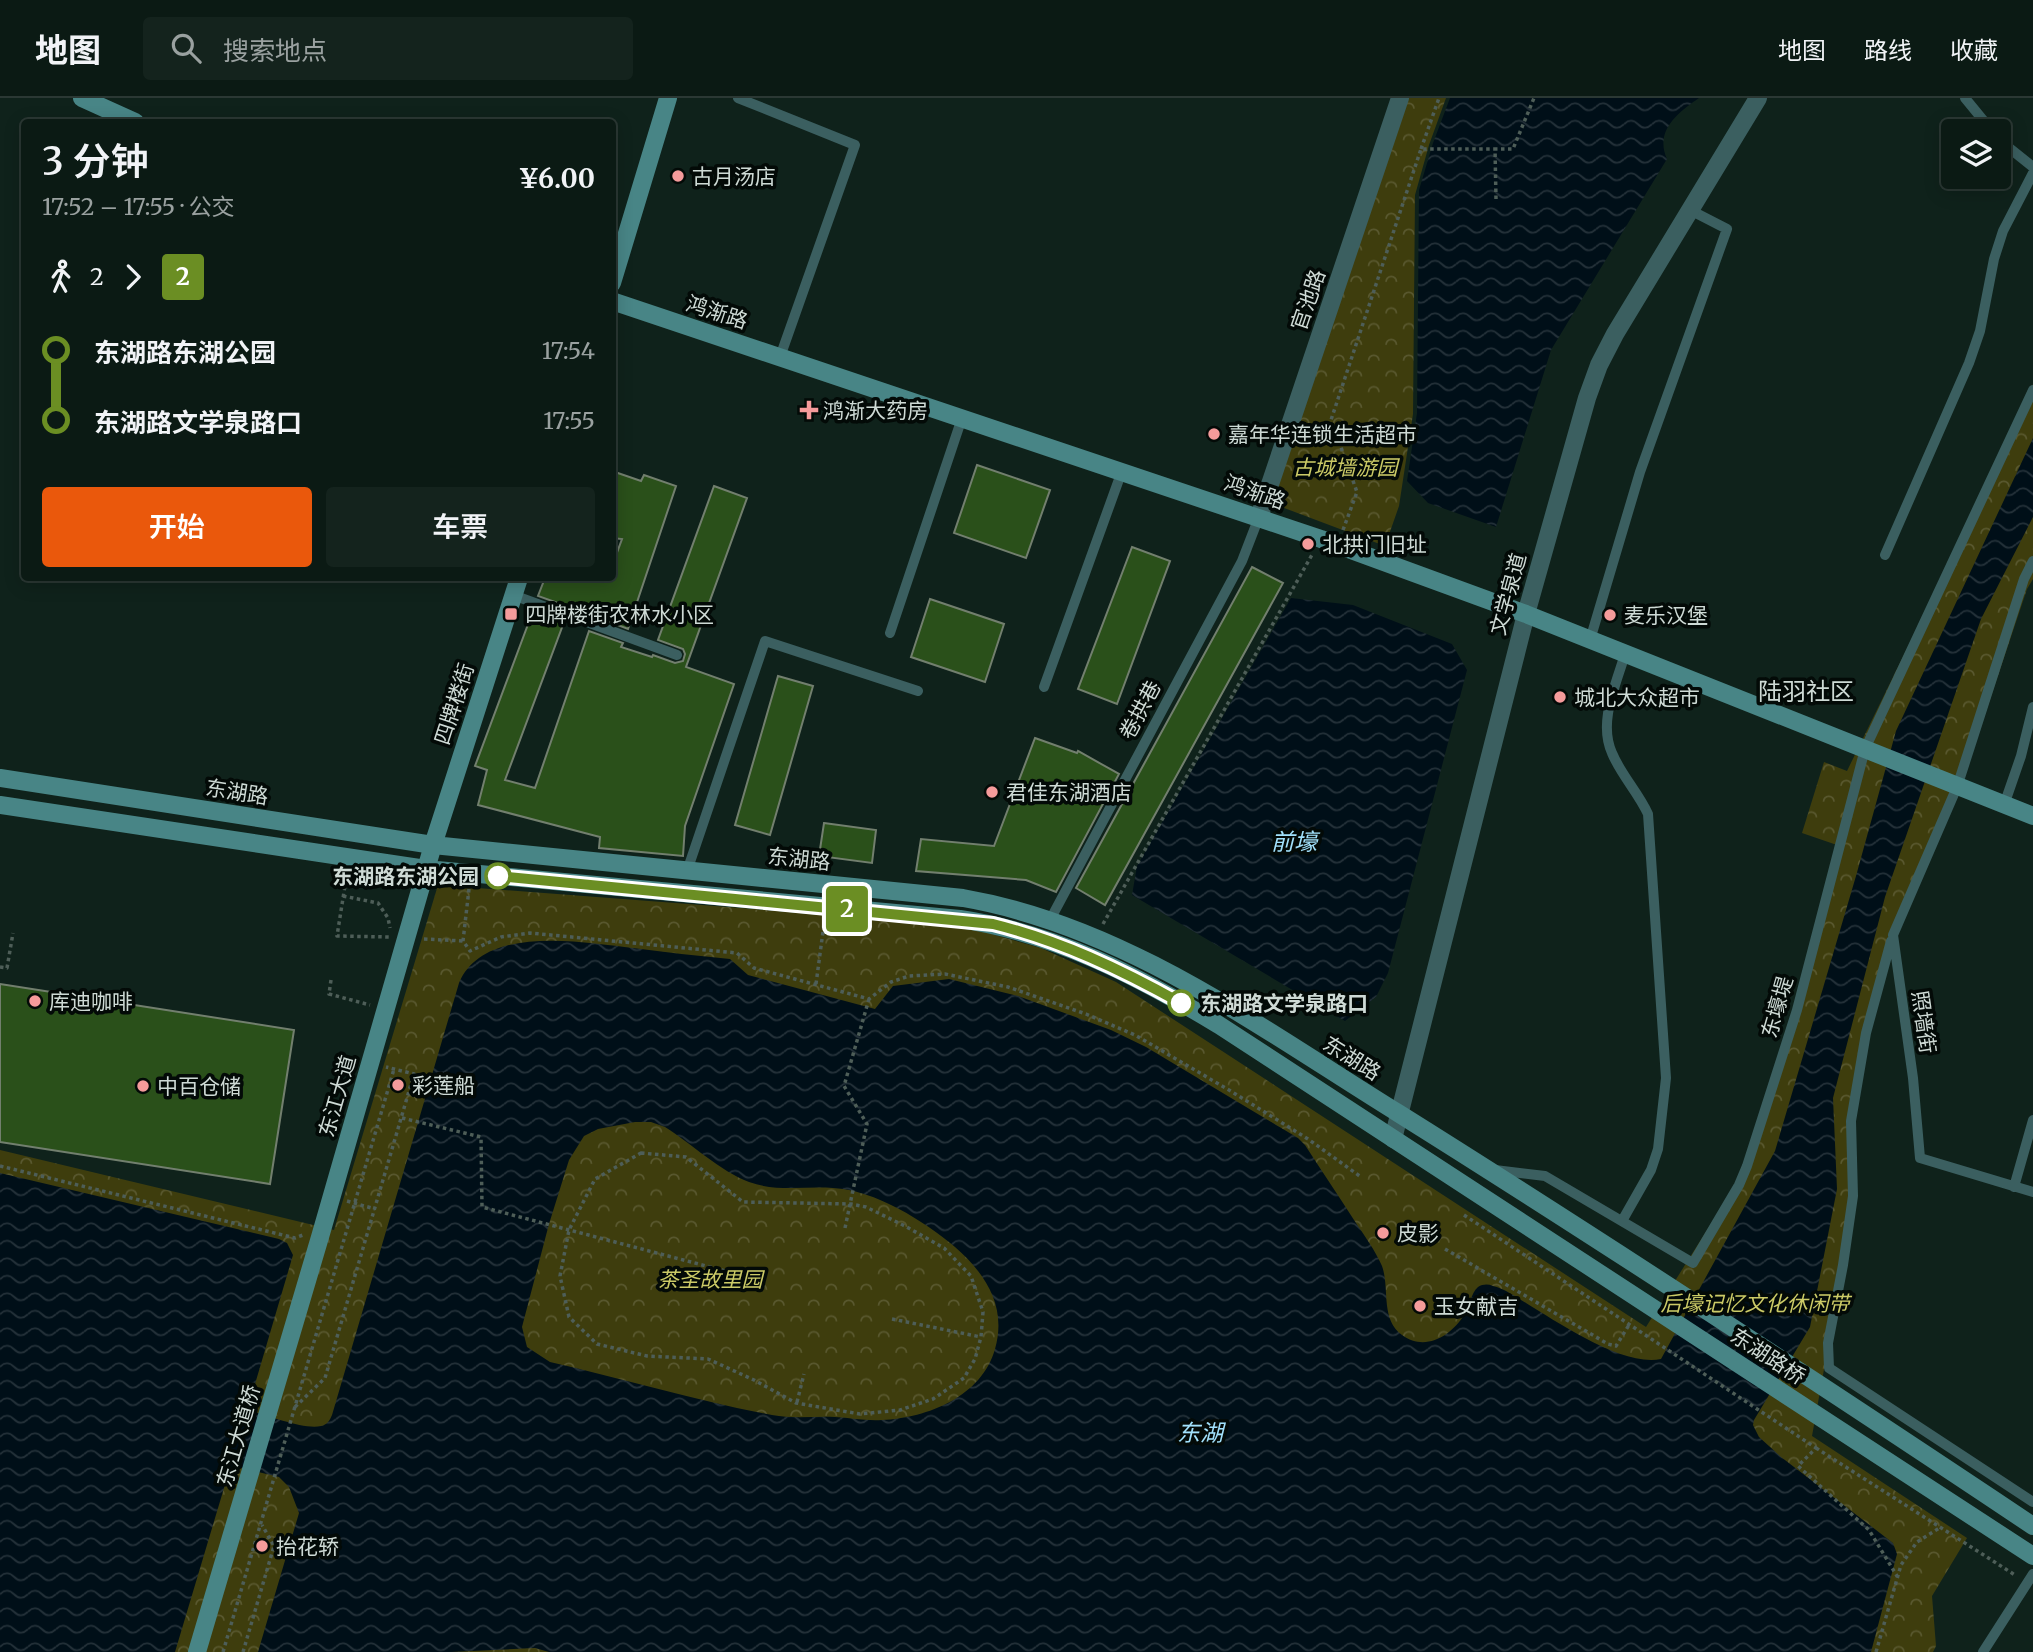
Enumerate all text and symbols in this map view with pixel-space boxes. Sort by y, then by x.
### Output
search box [143,17,633,80]
icon: search [167,29,205,67]
text: 地图 [35,30,101,71]
text: 搜索地点 [223,34,327,67]
text: 地图 [1778,35,1826,66]
text: 路线 [1864,35,1912,66]
text: 收藏 [1950,35,1998,66]
map controls [1941,119,2011,189]
button: layers [1941,119,2011,189]
text: 3 分钟 [42,138,149,185]
text: ¥6.00 [518,162,595,195]
place label: 古月汤店 [692,163,776,190]
marker: 古月汤店 [670,168,686,184]
text: 17:52 – 17:55 · 公交 [42,192,235,221]
icon: walk [42,258,80,296]
icon: forward [114,258,152,296]
text: 2 [176,261,190,292]
text: 2 [90,262,104,291]
street label: 官池路 [1285,266,1331,334]
street label: 鸿渐路 [683,289,751,335]
text: 东湖路东湖公园 [94,336,276,369]
text: 17:54 [542,336,595,365]
place label: 鸿渐大药房 [823,397,928,424]
marker: 鸿渐大药房 [801,402,817,418]
text: 东湖路文学泉路口 [94,406,302,439]
text: 17:55 [543,406,595,435]
place label: 嘉年华连锁生活超市 [1228,421,1417,448]
marker: 嘉年华连锁生活超市 [1206,426,1222,442]
park label: 古城墙游园 [1293,454,1400,481]
street label: 鸿渐路 [1221,469,1289,515]
button: 开始 [42,487,312,567]
button: 车票 [326,487,595,567]
place label: 北拱门旧址 [1322,531,1427,558]
marker: 北拱门旧址 [1300,536,1316,552]
street label: 文学泉道 [1484,550,1532,638]
place label: 四牌楼街农林水小区 [525,601,714,628]
place label: 麦乐汉堡 [1624,602,1708,629]
marker: 四牌楼街农林水小区 [503,606,519,622]
marker: 麦乐汉堡 [1602,607,1618,623]
street label: 四牌楼街 [428,660,480,748]
street label: 卷拱巷 [1113,676,1167,744]
district label: 陆羽社区 [1758,676,1854,707]
place label: 城北大众超市 [1574,684,1700,711]
marker: 城北大众超市 [1552,689,1568,705]
street label: 东湖路 [204,774,270,810]
place label: 君佳东湖酒店 [1006,779,1132,806]
marker: 君佳东湖酒店 [984,784,1000,800]
water label: 前壕 [1271,827,1321,856]
street label: 东湖路 [766,842,832,876]
place label: 东湖路东湖公园 [332,863,479,890]
marker: 东湖路东湖公园 [485,863,511,889]
line badge: 2 [824,886,870,932]
text: 2 [840,893,854,924]
street label: 东壕堤 [1755,973,1799,1041]
place label: 库迪咖啡 [49,988,133,1015]
street label: 照墙街 [1906,989,1942,1055]
marker: 东湖路文学泉路口 [1168,990,1194,1016]
place label: 东湖路文学泉路口 [1200,990,1368,1017]
marker: 库迪咖啡 [27,993,43,1009]
street label: 东湖路 [1318,1030,1386,1086]
street label: 东江大道 [312,1052,362,1140]
place label: 彩莲船 [412,1072,475,1099]
place label: 中百仓储 [157,1073,241,1100]
marker: 彩莲船 [390,1077,406,1093]
marker: 中百仓储 [135,1078,151,1094]
place label: 皮影 [1397,1220,1439,1247]
marker: 皮影 [1375,1225,1391,1241]
park label: 茶圣故里园 [658,1266,765,1293]
park label: 后壕记忆文化休闲带 [1661,1290,1852,1317]
place label: 玉女献吉 [1434,1293,1518,1320]
marker: 玉女献吉 [1412,1298,1428,1314]
street label: 东湖路桥 [1725,1322,1811,1390]
street label: 东江大道桥 [211,1382,265,1490]
water label: 东湖 [1177,1418,1226,1447]
place label: 抬花轿 [276,1533,339,1560]
marker: 抬花轿 [254,1538,270,1554]

